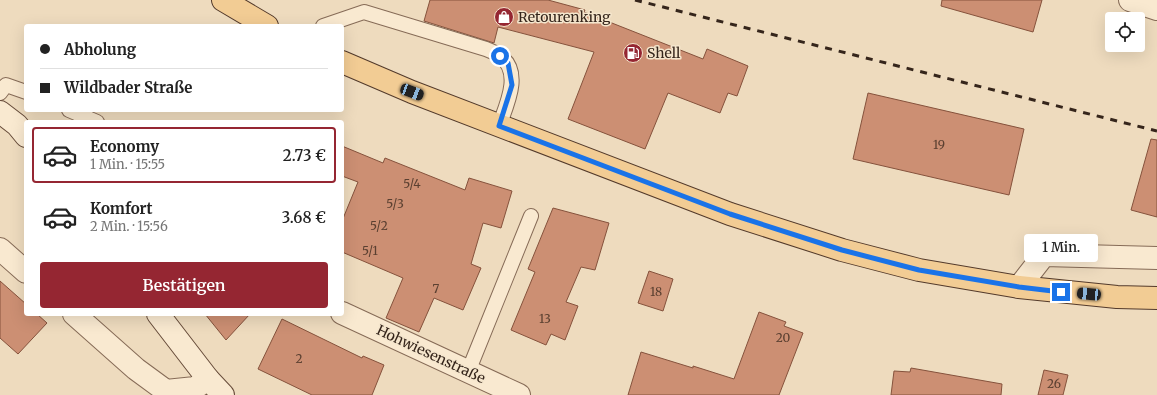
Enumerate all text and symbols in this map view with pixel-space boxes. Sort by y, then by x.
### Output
shop icon: Retourenking [493,6,515,28]
place label: Retourenking [518,8,611,26]
map controls [1105,12,1145,52]
button: locate [1105,12,1145,52]
text: Abholung [64,40,136,59]
fuel station icon: Shell [622,42,644,64]
place label: Shell [647,44,681,62]
route start [491,47,509,65]
text: Wildbader Straße [64,78,192,97]
car [399,82,425,102]
icon: car [42,137,78,173]
text: Economy [90,137,159,156]
house number: 19 [933,137,945,152]
text: 2.73 € [283,146,326,165]
text: 1 Min. · 15:55 [90,156,165,173]
house number: 5/4 [403,176,421,191]
house number: 5/3 [386,196,404,211]
icon: car [42,199,78,235]
text: Komfort [90,199,153,218]
text: 3.68 € [282,208,326,227]
text: 2 Min. · 15:56 [90,218,168,235]
house number: 5/2 [370,218,388,233]
callout: 1 Min. [1024,234,1098,262]
text: 1 Min. [1042,239,1080,256]
house number: 5/1 [362,243,379,258]
button: Bestätigen [40,262,328,308]
house number: 7 [433,281,440,296]
route end [1052,283,1070,301]
house number: 18 [650,284,662,299]
car [1077,287,1101,301]
house number: 13 [539,311,551,326]
street label: Hohwiesenstraße [374,321,488,387]
house number: 20 [776,330,791,345]
house number: 2 [295,351,303,366]
house number: 26 [1047,376,1061,391]

